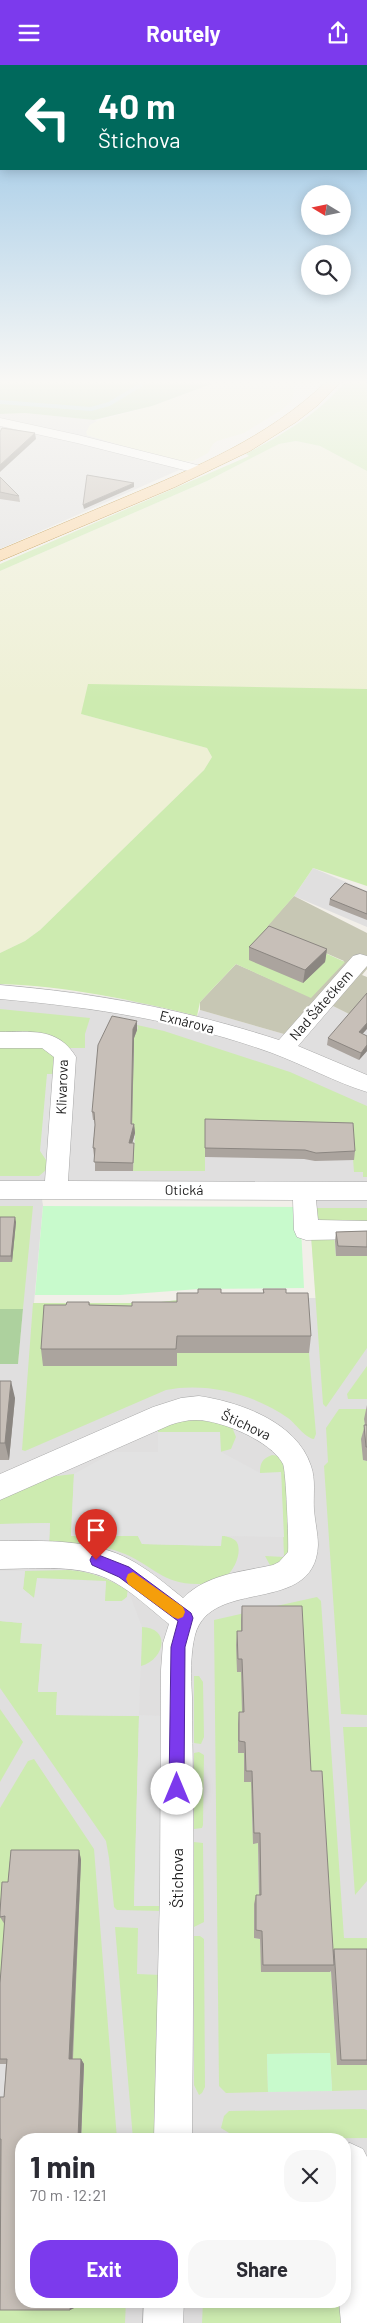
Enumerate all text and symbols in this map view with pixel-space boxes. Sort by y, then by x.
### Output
icon: menu [15,19,43,47]
icon: share [324,19,352,47]
text: Routely [146,20,221,46]
text: 40 m [98,84,175,126]
icon: left [15,85,80,150]
text: Štichova [98,126,181,152]
north arrow [301,185,351,235]
map controls [301,185,351,295]
button: search [301,245,351,295]
street label: Nad Šátečkem [285,966,356,1043]
street label: Exnárova [158,1007,216,1037]
street label: Klivarova [52,1059,71,1115]
street label: Otická [165,1181,203,1198]
street label: Štichova [219,1406,274,1443]
pin [75,1509,117,1560]
icon: arrive [82,1516,110,1544]
position arrow [150,1762,202,1814]
street label: Štichova [167,1848,186,1908]
text: 1 min [30,2148,96,2184]
button: close [284,2150,336,2202]
text: 70 m · 12:21 [30,2185,106,2204]
button: Exit [30,2240,178,2298]
button: Share [188,2240,336,2298]

